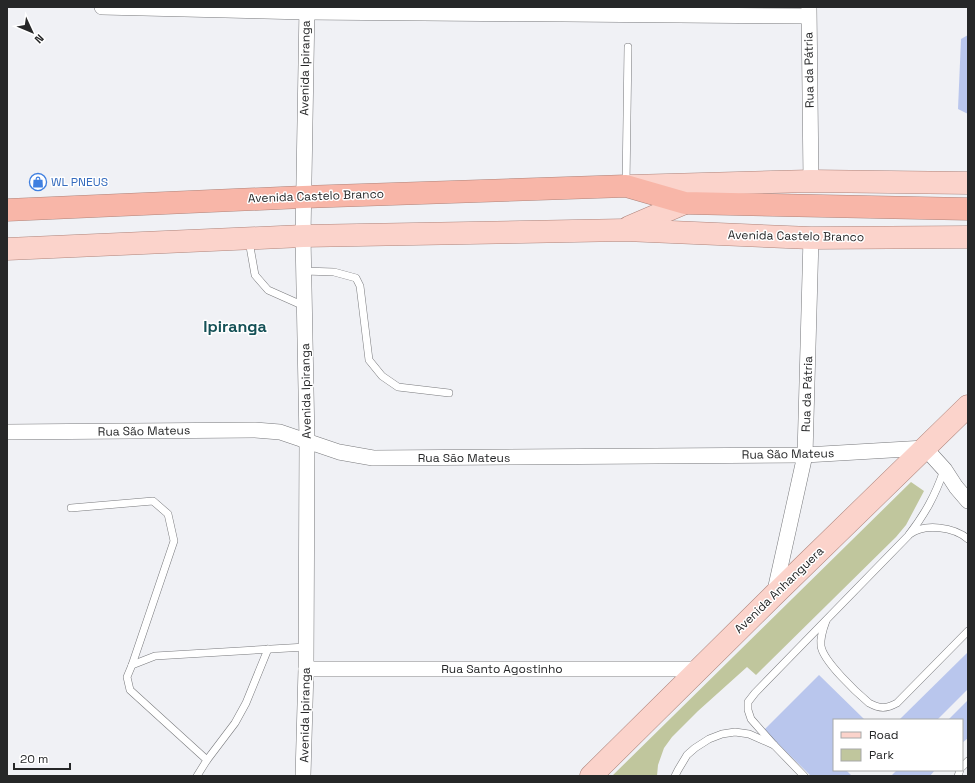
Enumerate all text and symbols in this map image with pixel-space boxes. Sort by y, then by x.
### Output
north arrow [12,12,52,52]
street label: Avenida Ipiranga [296,20,314,116]
text: N [32,31,47,46]
street label: Rua da Pátria [800,32,818,108]
shop icon: WL PNEUS [28,172,48,192]
place label: WL PNEUS [51,174,108,190]
street label: Avenida Castelo Branco [248,186,384,206]
street label: Avenida Castelo Branco [728,227,864,245]
district label: Ipiranga [203,316,267,337]
street label: Avenida Ipiranga [297,343,315,439]
street label: Rua da Pátria [798,356,816,432]
street label: Rua São Mateus [98,422,190,440]
street label: Rua São Mateus [742,445,834,463]
street label: Rua São Mateus [418,450,510,466]
street label: Avenida Anhanguera [731,543,827,637]
street label: Rua Santo Agostinho [441,661,563,677]
street label: Avenida Ipiranga [296,667,314,763]
legend [833,719,963,771]
text: Road [869,727,898,743]
scale bar [14,745,70,771]
text: Park [869,747,894,763]
text: 20 m [20,751,48,767]

